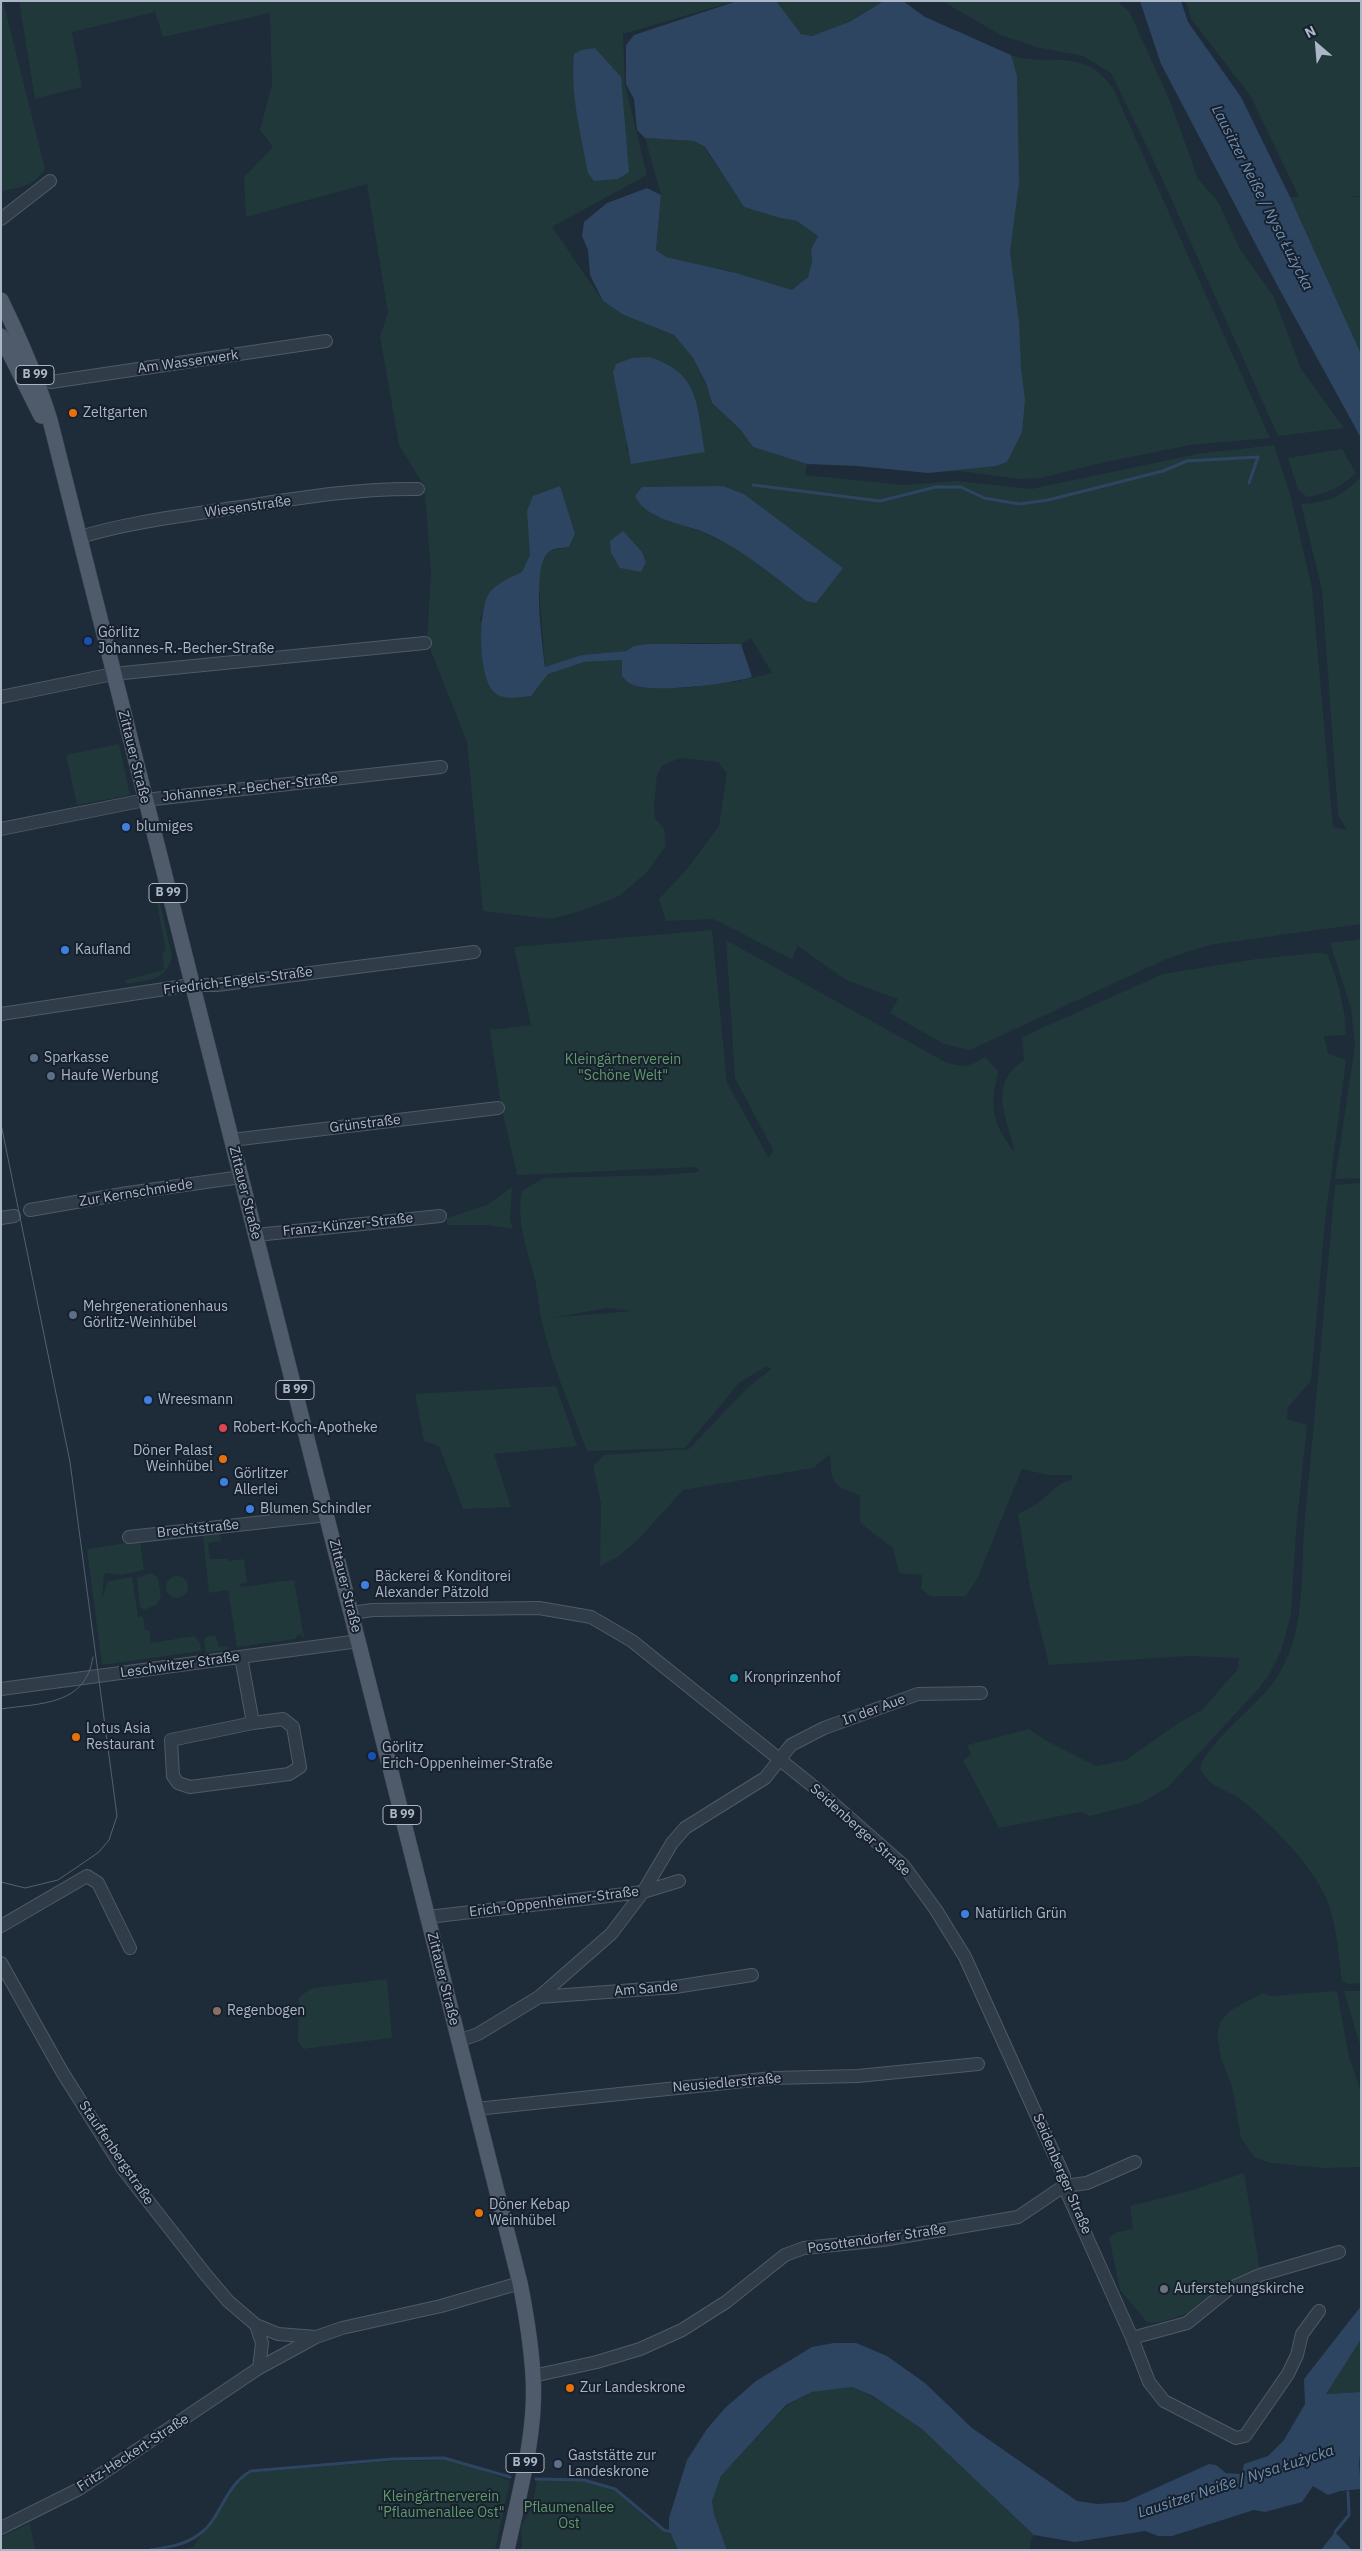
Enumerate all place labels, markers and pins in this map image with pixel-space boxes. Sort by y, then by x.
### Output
place label: Zeltgarten [83,405,148,421]
marker: Zeltgarten [67,407,79,419]
place label: Görlitz Johannes-R.-Becher-Straße [98,625,275,658]
marker: Görlitz Johannes-R.-Becher-Straße [82,635,94,647]
place label: blumiges [136,819,193,835]
marker: blumiges [120,821,132,833]
place label: Kaufland [75,942,131,958]
marker: Kaufland [59,944,71,956]
place label: Sparkasse [44,1050,109,1066]
marker: Sparkasse [28,1052,40,1064]
place label: Haufe Werbung [61,1068,158,1084]
marker: Haufe Werbung [45,1070,57,1082]
place label: Mehrgenerationenhaus Görlitz-Weinhübel [83,1299,228,1331]
marker: Mehrgenerationenhaus Görlitz-Weinhübel [67,1309,79,1321]
place label: Wreesmann [158,1392,233,1408]
marker: Wreesmann [142,1394,154,1406]
place label: Robert-Koch-Apotheke [233,1420,378,1436]
marker: Robert-Koch-Apotheke [217,1422,229,1434]
place label: Döner Palast Weinhübel [133,1443,213,1475]
marker: Döner Palast Weinhübel [217,1453,229,1465]
place label: Görlitzer Allerlei [234,1466,288,1498]
marker: Görlitzer Allerlei [218,1476,230,1488]
place label: Blumen Schindler [260,1501,371,1517]
marker: Blumen Schindler [244,1503,256,1515]
place label: Bäckerei & Konditorei Alexander Pätzold [375,1569,511,1601]
marker: Bäckerei & Konditorei Alexander Pätzold [359,1579,371,1591]
place label: Kronprinzenhof [744,1670,841,1686]
marker: Kronprinzenhof [728,1672,740,1684]
place label: Lotus Asia Restaurant [86,1721,155,1754]
marker: Lotus Asia Restaurant [70,1731,82,1743]
place label: Görlitz Erich-Oppenheimer-Straße [382,1740,553,1772]
marker: Görlitz Erich-Oppenheimer-Straße [366,1750,378,1762]
place label: Natürlich Grün [975,1906,1067,1922]
marker: Natürlich Grün [959,1908,971,1920]
place label: Regenbogen [227,2003,305,2019]
marker: Regenbogen [211,2005,223,2017]
place label: Döner Kebap Weinhübel [489,2197,570,2230]
marker: Döner Kebap Weinhübel [473,2207,485,2219]
place label: Auferstehungskirche [1174,2281,1304,2297]
marker: Auferstehungskirche [1158,2283,1170,2295]
place label: Zur Landeskrone [580,2380,685,2396]
marker: Zur Landeskrone [564,2382,576,2394]
place label: Gaststätte zur Landeskrone [568,2448,656,2480]
marker: Gaststätte zur Landeskrone [552,2458,564,2470]

